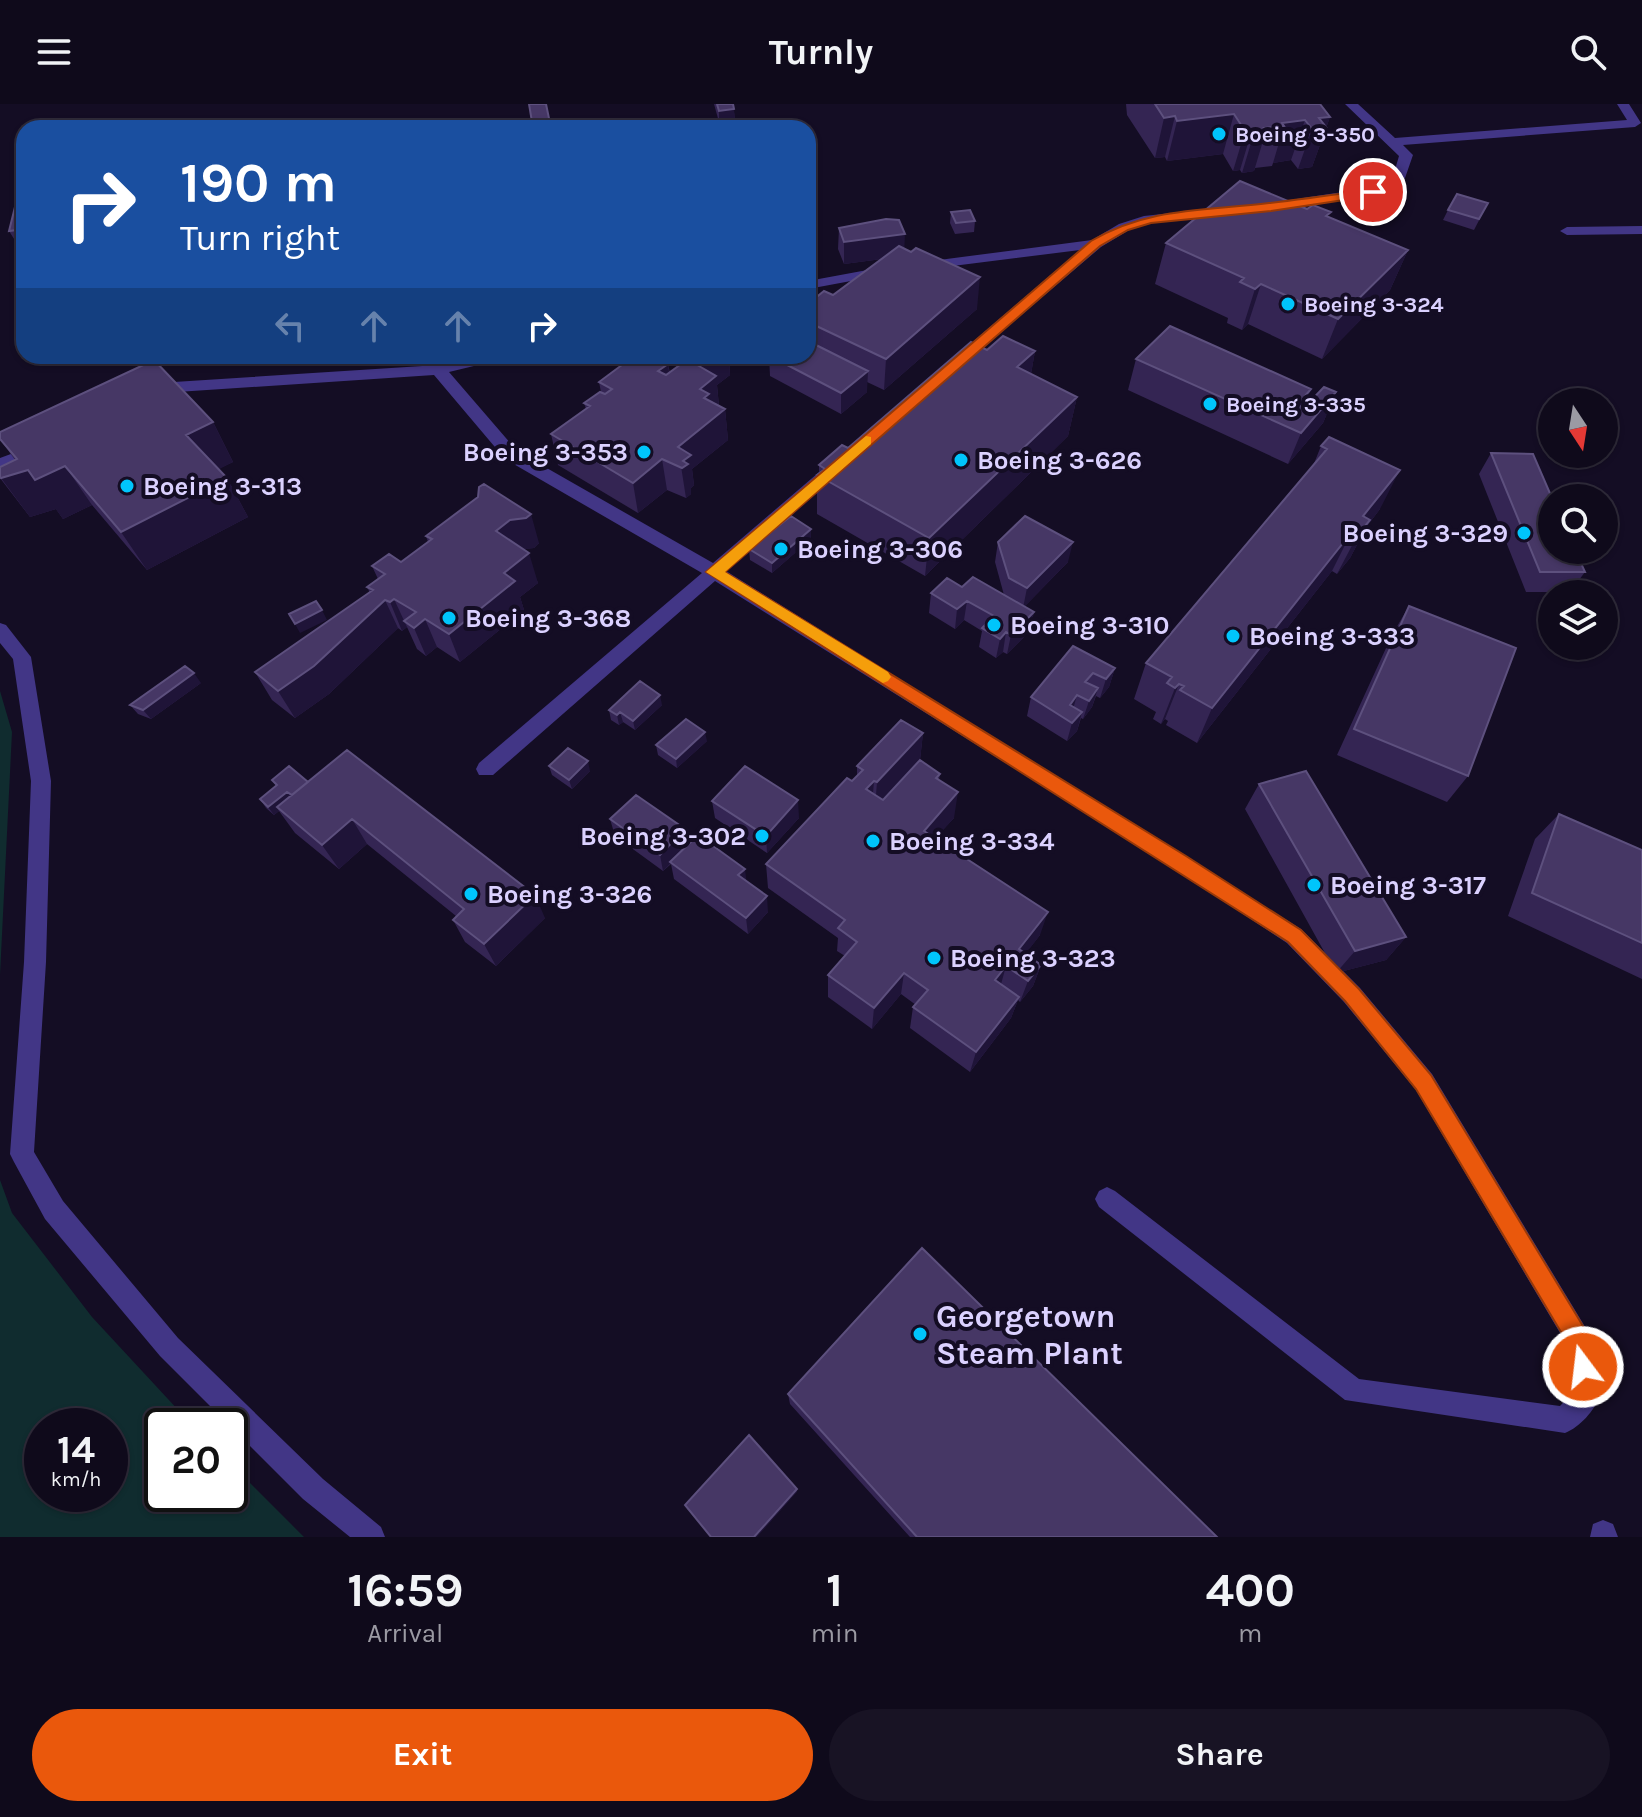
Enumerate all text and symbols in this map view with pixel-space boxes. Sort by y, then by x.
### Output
icon: menu [32,30,76,74]
icon: search [1566,30,1610,74]
text: Turnly [769,31,873,73]
place label: Boeing 3-350 [1235,122,1375,148]
marker: Boeing 3-350 [1210,125,1228,143]
text: 190 m [180,150,337,215]
icon: right [48,152,152,256]
pin [1339,158,1407,226]
icon: arrive [1351,170,1395,214]
text: Turn right [180,217,340,259]
place label: Boeing 3-324 [1304,292,1444,318]
marker: Boeing 3-324 [1279,295,1297,313]
icon: left [268,304,312,348]
icon: ahead [352,304,396,348]
icon: ahead [436,304,480,348]
icon: right [520,304,564,348]
north arrow [1538,388,1618,468]
map controls [1538,388,1618,660]
place label: Boeing 3-335 [1226,392,1366,418]
marker: Boeing 3-335 [1201,395,1219,413]
place label: Boeing 3-353 [463,437,628,468]
marker: Boeing 3-353 [635,443,653,461]
place label: Boeing 3-626 [977,445,1142,476]
marker: Boeing 3-626 [952,451,970,469]
place label: Boeing 3-313 [143,471,302,502]
marker: Boeing 3-313 [118,477,136,495]
button: search [1538,484,1618,564]
place label: Boeing 3-329 [1343,518,1508,549]
marker: Boeing 3-329 [1515,524,1533,542]
place label: Boeing 3-306 [797,534,963,565]
marker: Boeing 3-306 [772,540,790,558]
button: layers [1538,580,1618,660]
place label: Boeing 3-368 [465,603,631,634]
marker: Boeing 3-368 [440,609,458,627]
place label: Boeing 3-310 [1010,610,1170,641]
marker: Boeing 3-310 [985,616,1003,634]
place label: Boeing 3-333 [1249,621,1415,652]
marker: Boeing 3-333 [1224,627,1242,645]
place label: Boeing 3-302 [580,821,746,852]
place label: Boeing 3-334 [889,826,1055,857]
marker: Boeing 3-302 [753,827,771,845]
marker: Boeing 3-334 [864,832,882,850]
place label: Boeing 3-317 [1330,870,1486,901]
marker: Boeing 3-317 [1305,876,1323,894]
place label: Boeing 3-326 [487,879,652,910]
marker: Boeing 3-326 [462,885,480,903]
place label: Boeing 3-323 [950,943,1116,974]
marker: Boeing 3-323 [925,949,943,967]
place label: Georgetown Steam Plant [936,1298,1123,1372]
marker: Georgetown Steam Plant [911,1325,929,1343]
position arrow [1541,1325,1625,1409]
speed limit sign: 20 [144,1408,248,1512]
text: 14 [57,1426,95,1473]
text: km/h [51,1468,101,1491]
text: 16:59 [347,1562,464,1618]
text: 1 [826,1562,843,1618]
text: 400 [1206,1562,1295,1618]
text: Arrival [367,1618,443,1649]
text: min [811,1618,858,1649]
text: m [1238,1618,1262,1649]
button: Exit [32,1709,813,1801]
button: Share [829,1709,1610,1801]

